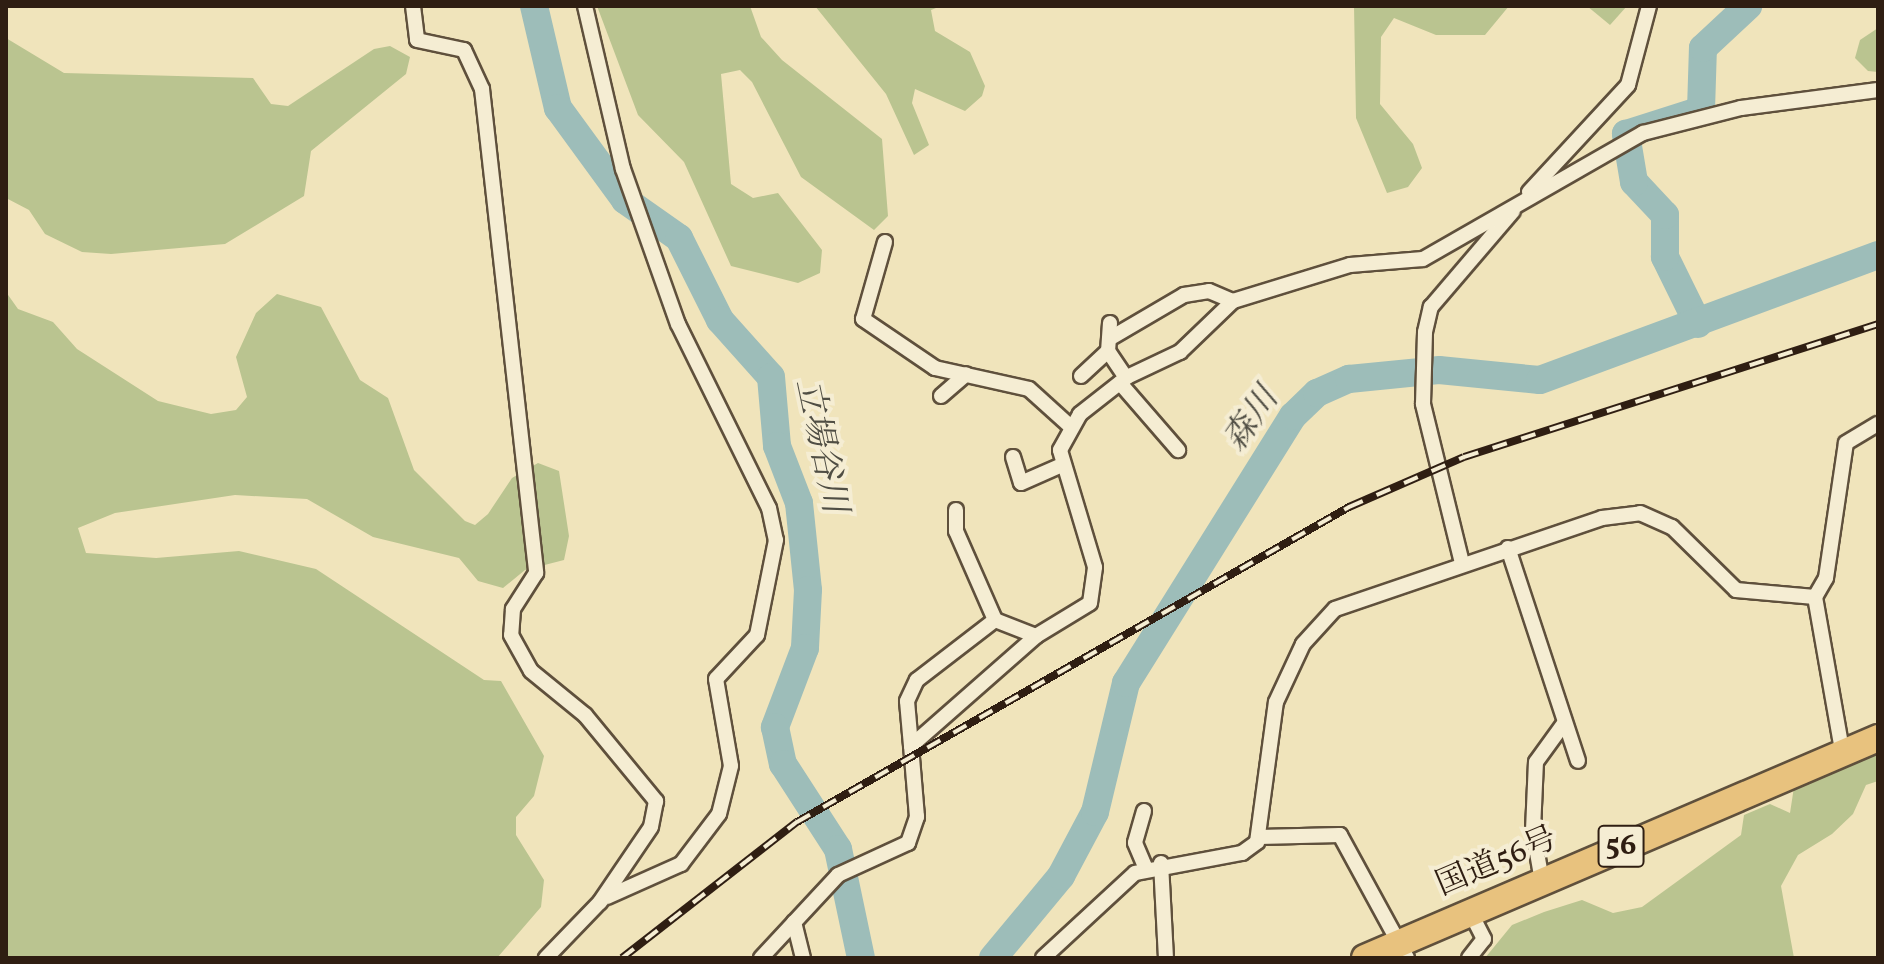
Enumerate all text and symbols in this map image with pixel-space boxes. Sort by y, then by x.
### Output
water label: 立場谷川 [786,375,854,517]
water label: 森川 [1216,380,1288,460]
street label: 国道56号 [1431,820,1563,906]
road number: 56 [1597,820,1645,872]

